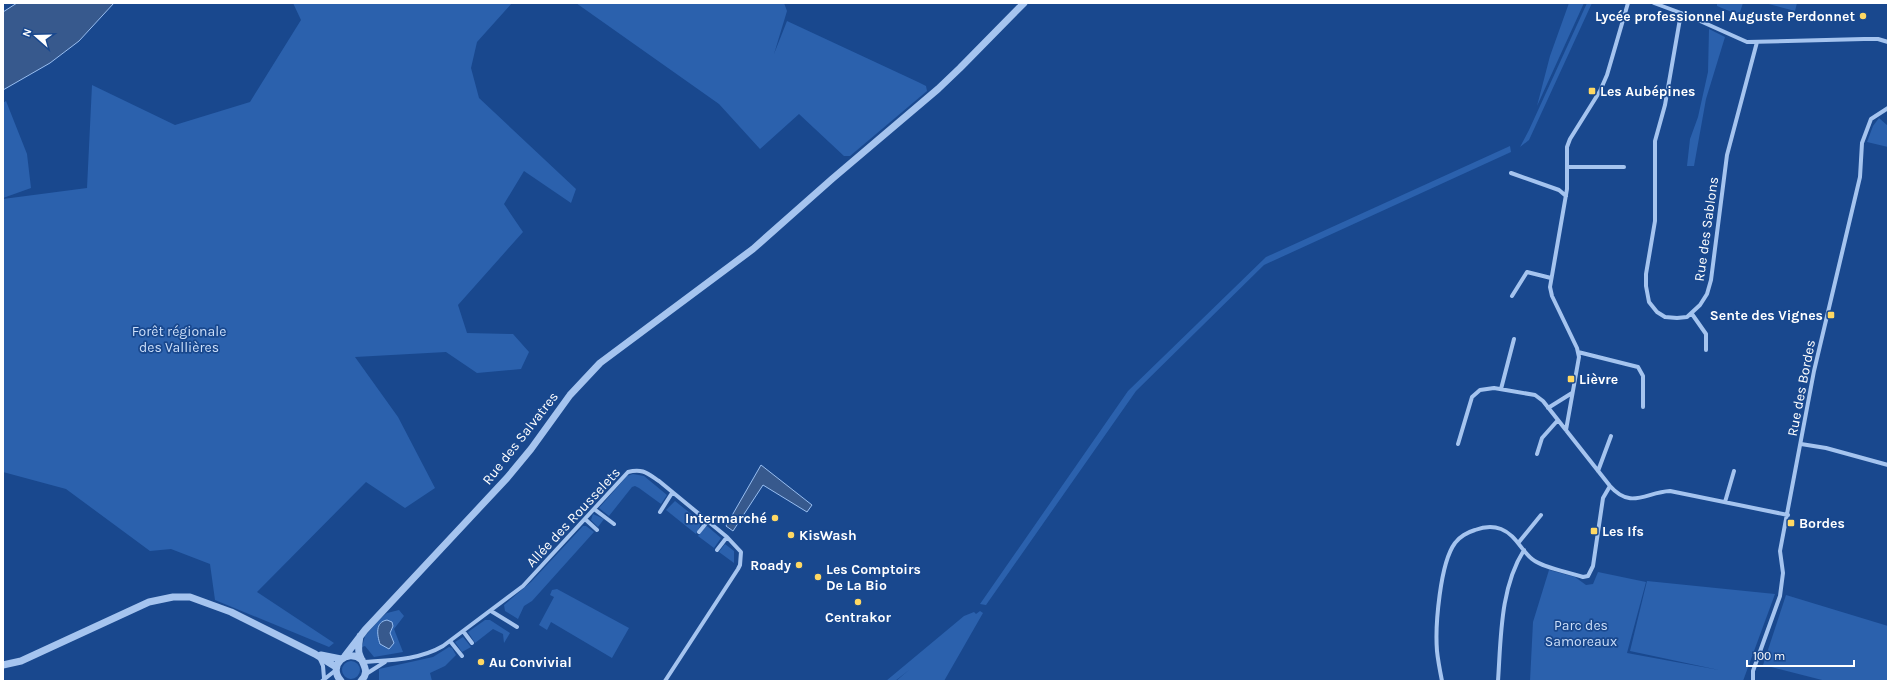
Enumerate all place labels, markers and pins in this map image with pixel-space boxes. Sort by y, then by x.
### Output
place label: Lycée professionnel Auguste Perdonnet [1595,8,1855,25]
marker: Lycée professionnel Auguste Perdonnet [1858,11,1868,21]
place label: Les Aubépines [1600,83,1695,100]
marker: Les Aubépines [1587,86,1597,96]
place label: Sente des Vignes [1710,307,1823,324]
marker: Sente des Vignes [1826,310,1836,320]
place label: Lièvre [1579,371,1618,388]
marker: Lièvre [1566,374,1576,384]
place label: Intermarché [685,510,767,527]
marker: Intermarché [770,513,780,523]
place label: Bordes [1799,515,1845,532]
marker: Bordes [1786,518,1796,528]
place label: Les Ifs [1602,523,1644,540]
marker: Les Ifs [1589,526,1599,536]
place label: KisWash [799,527,857,544]
marker: KisWash [786,530,796,540]
place label: Roady [750,557,791,574]
marker: Roady [794,560,804,570]
place label: Les Comptoirs De La Bio [826,561,921,594]
marker: Les Comptoirs De La Bio [813,572,823,582]
marker: Centrakor [853,597,863,607]
place label: Centrakor [825,609,891,626]
place label: Au Convivial [489,654,572,671]
marker: Au Convivial [476,657,486,667]

